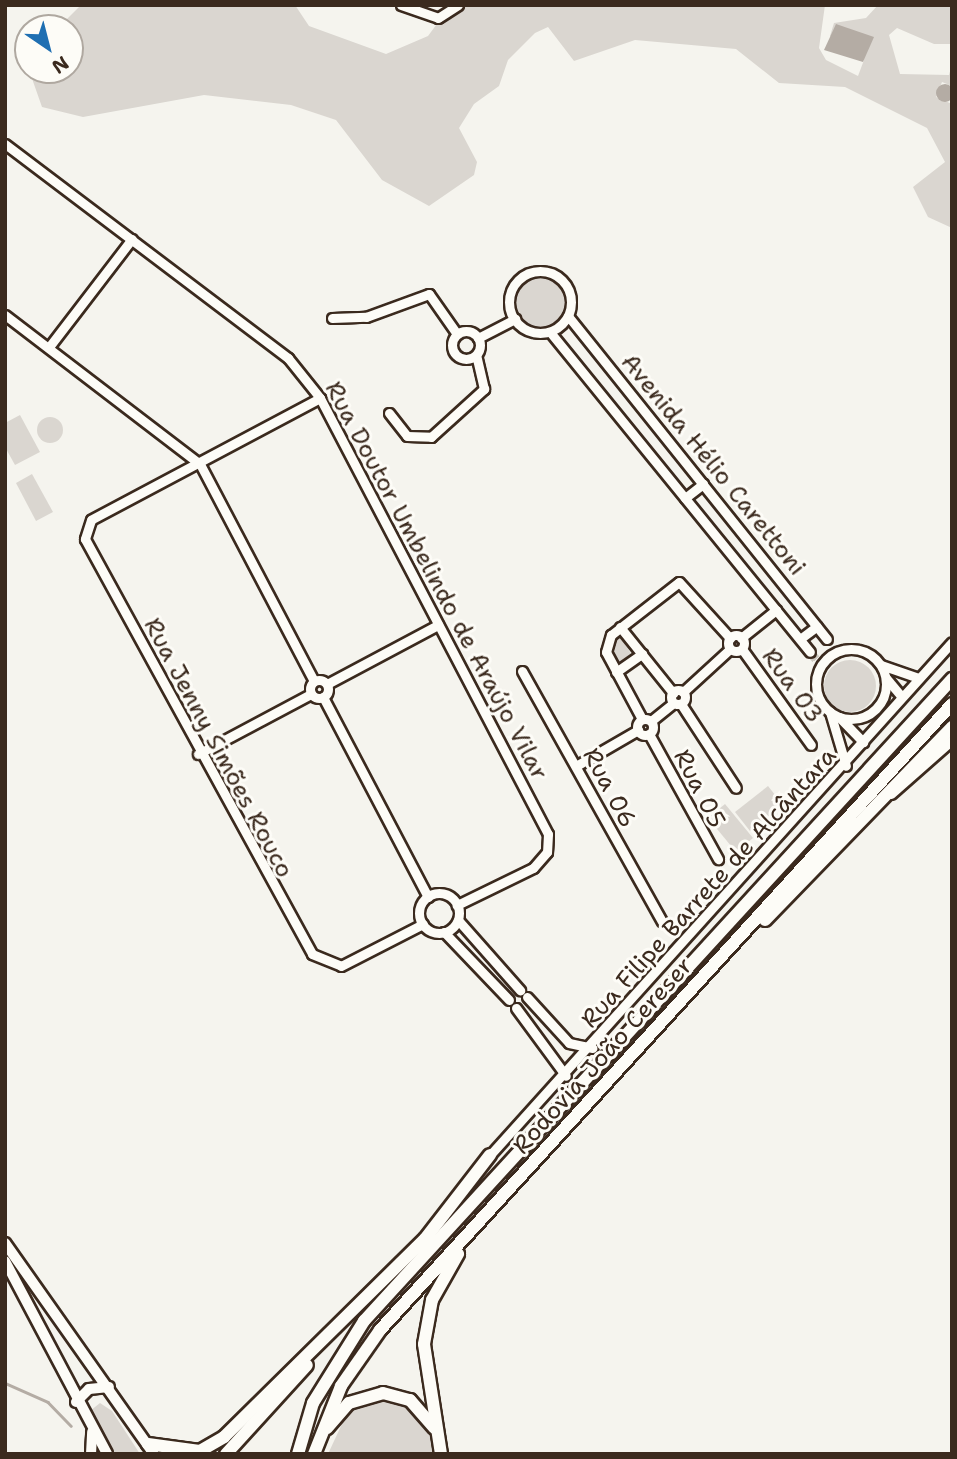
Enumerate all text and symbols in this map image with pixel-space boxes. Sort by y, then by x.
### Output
north arrow [14,14,84,84]
text: N [47,50,74,80]
street label: Avenida Hélio Carettoni [615,348,811,582]
street label: Rua Doutor Umbelindo de Araújo Vilar [318,377,554,785]
street label: Rua Jenny Simões Rouco [137,613,299,883]
street label: Rua 03 [755,643,829,729]
street label: Rua Filipe Barrete de Alcântara [576,742,842,1034]
street label: Rua 06 [576,743,642,833]
street label: Rua 05 [667,745,731,833]
street label: Rodovia João Cereser [507,952,699,1160]

